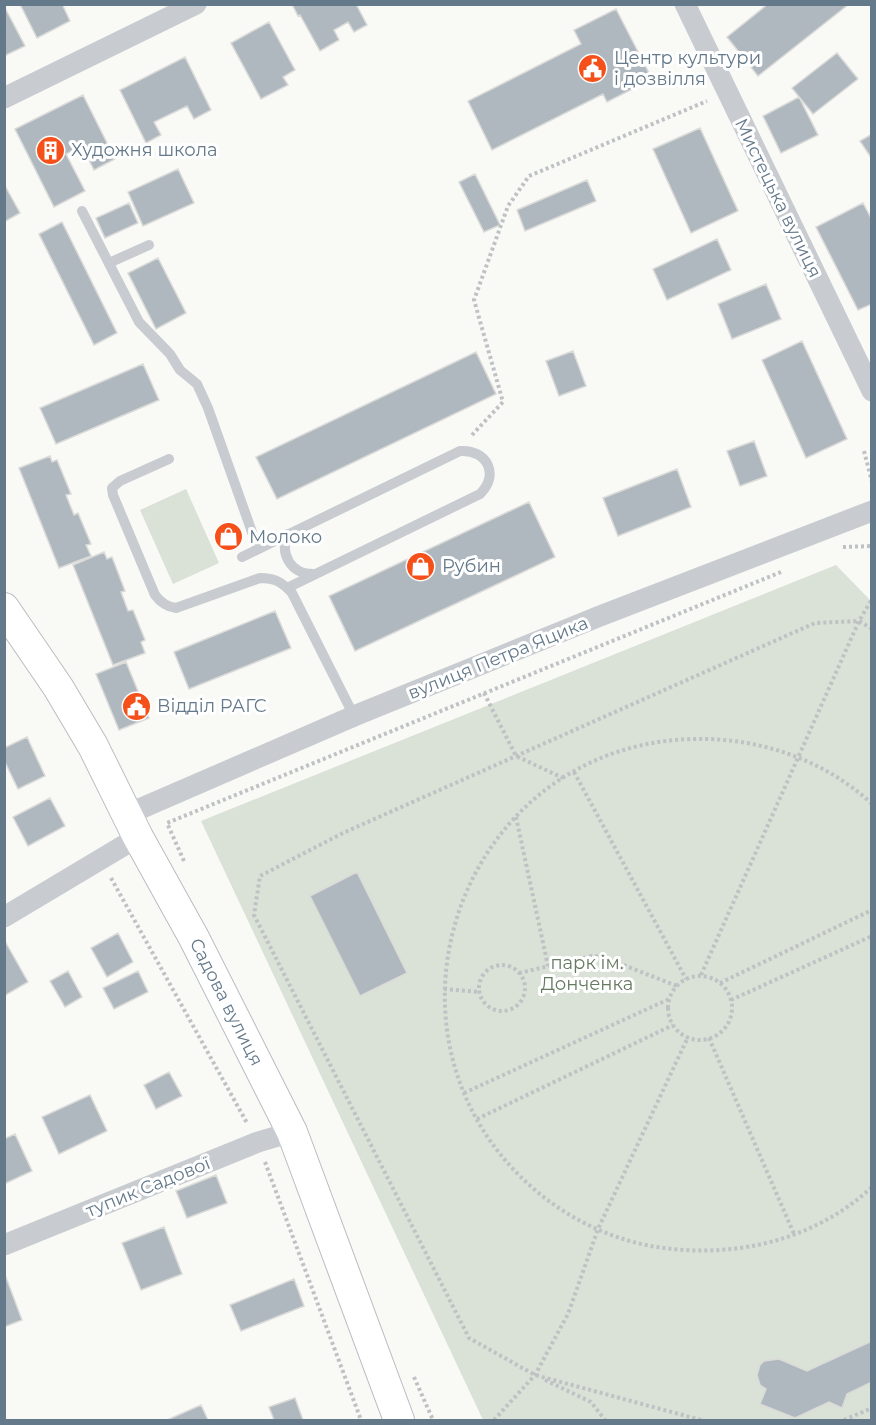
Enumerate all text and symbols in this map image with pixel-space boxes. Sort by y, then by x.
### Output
place label: Центр культури і дозвілля [614,47,761,90]
public building icon: Центр культури і дозвілля [577,52,609,84]
street label: Мистецька вулиця [730,115,826,281]
building icon: Художня школа [34,134,66,166]
place label: Художня школа [71,139,218,161]
shop icon: Молоко [212,521,244,553]
place label: Молоко [249,526,322,548]
shop icon: Рубин [405,550,437,582]
place label: Рубин [442,555,501,577]
street label: вулиця Петра Яцика [405,612,591,704]
public building icon: Відділ РАГС [120,690,152,722]
place label: Відділ РАГС [157,695,267,717]
street label: Садова вулиця [185,934,268,1070]
park label: парк ім. Донченка [541,952,633,995]
street label: тупик Садової [83,1152,213,1222]

